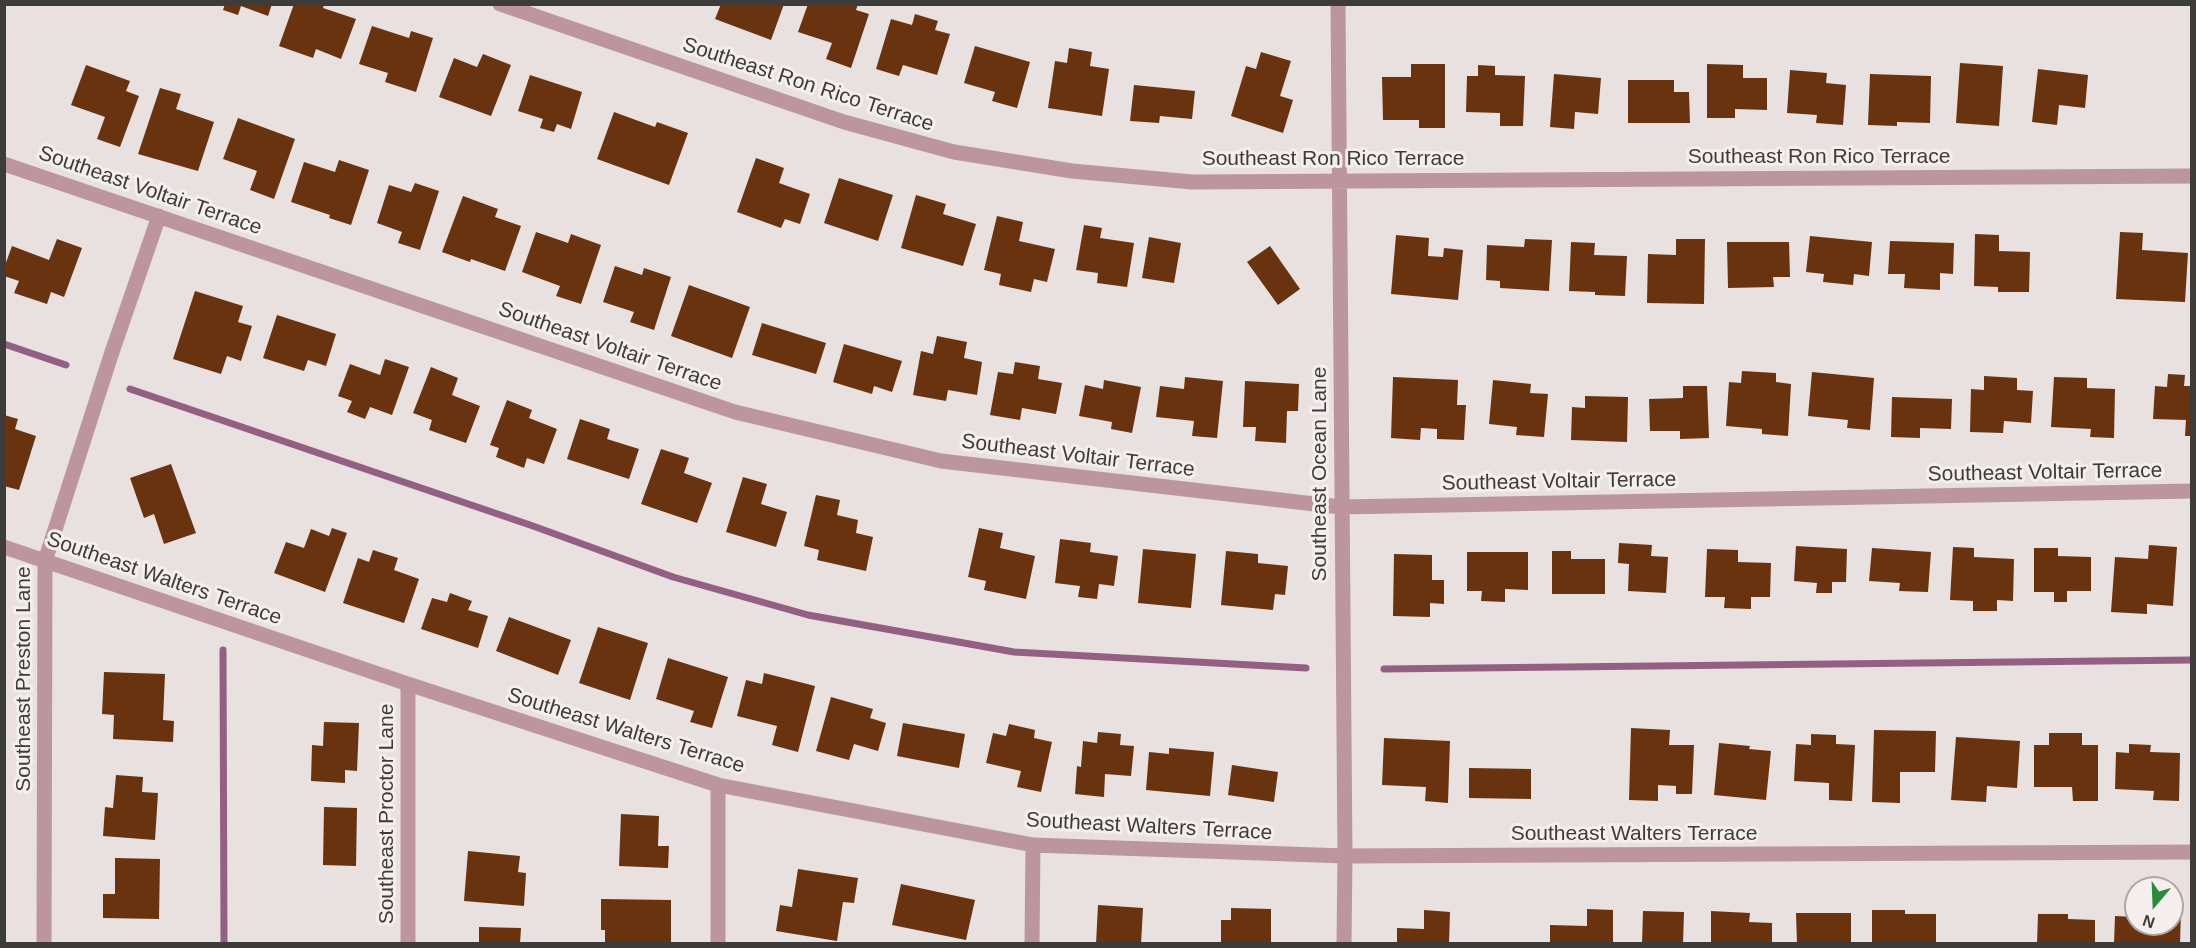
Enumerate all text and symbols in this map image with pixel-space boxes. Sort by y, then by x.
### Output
street label: Southeast Ron Rico Terrace [679,32,937,138]
street label: Southeast Voltair Terrace [35,141,265,241]
street label: Southeast Ron Rico Terrace [1688,144,1950,170]
street label: Southeast Ron Rico Terrace [1202,146,1464,172]
street label: Southeast Voltair Terrace [495,297,725,397]
street label: Southeast Ocean Lane [1307,367,1333,581]
street label: Southeast Voltair Terrace [960,429,1196,483]
street label: Southeast Voltair Terrace [1927,458,2163,488]
street label: Southeast Voltair Terrace [1441,467,1677,497]
street label: Southeast Walters Terrace [43,527,285,631]
street label: Southeast Preston Lane [11,566,37,792]
street label: Southeast Walters Terrace [504,683,748,779]
street label: Southeast Proctor Lane [374,704,400,924]
street label: Southeast Walters Terrace [1025,808,1273,846]
street label: Southeast Walters Terrace [1511,821,1757,847]
north arrow [2124,876,2184,936]
text: N [2140,912,2157,932]

